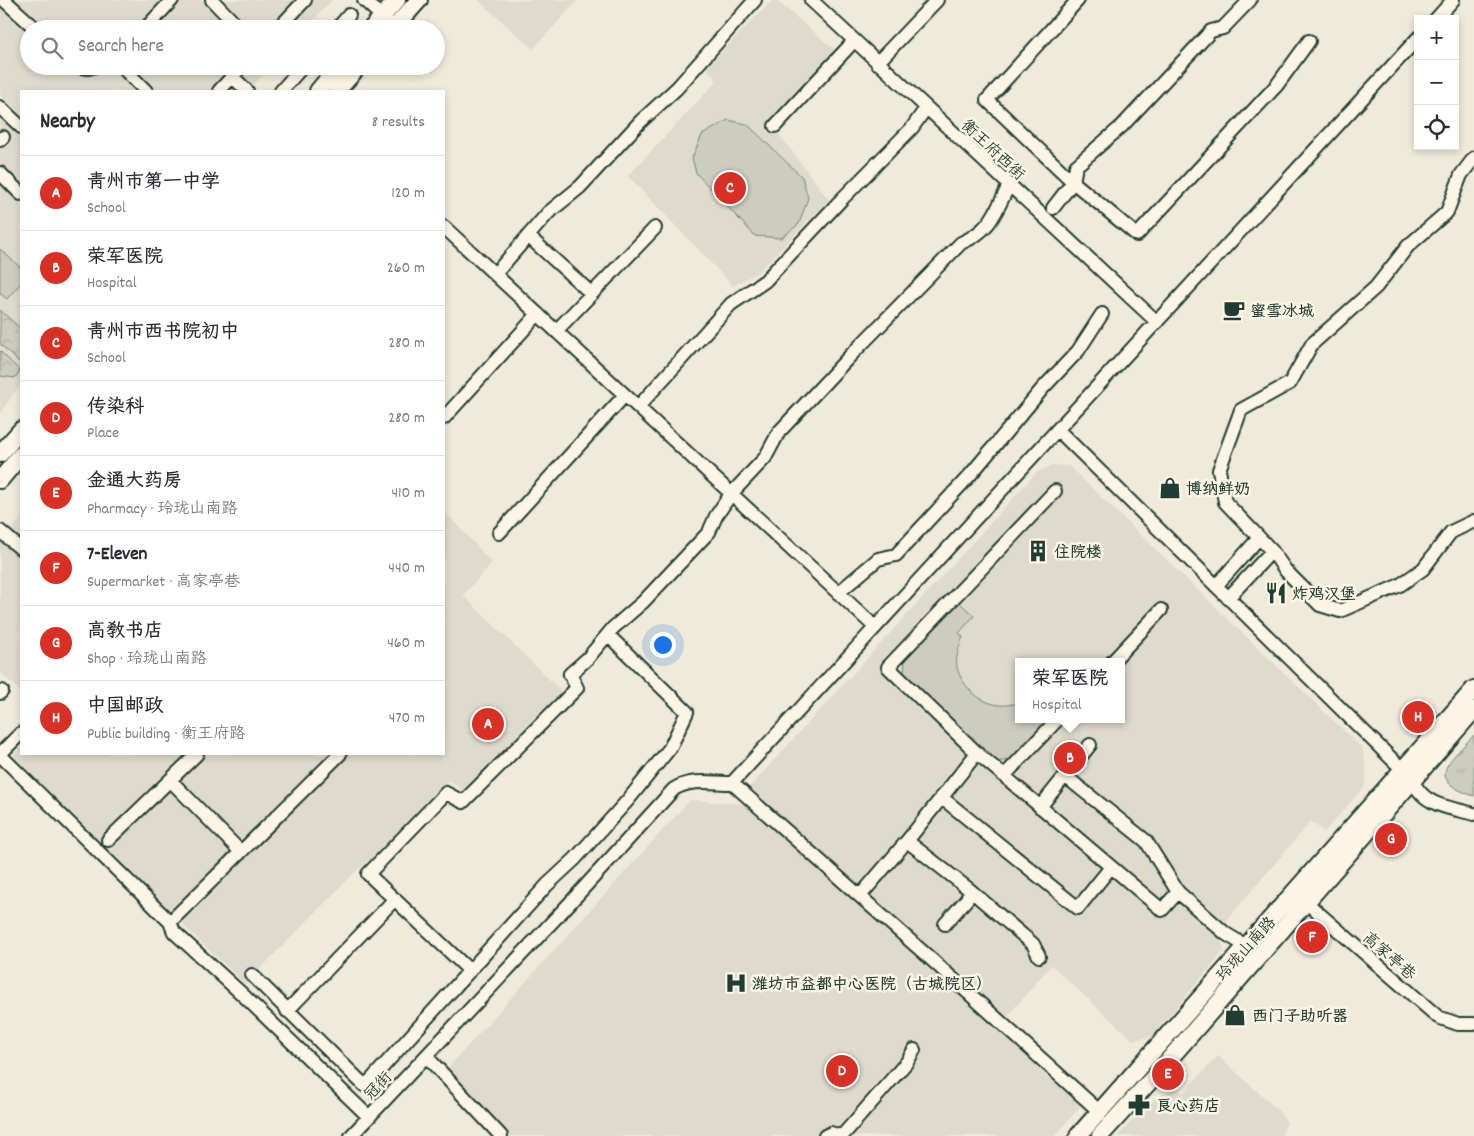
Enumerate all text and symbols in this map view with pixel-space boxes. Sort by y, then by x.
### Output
map controls [1414,15,1459,150]
button: + [1414,15,1459,60]
search box [20,20,445,75]
icon: search [38,34,66,62]
text: Search here [78,34,164,61]
button: − [1414,60,1459,105]
button: locate [1414,105,1459,150]
text: Nearby [40,108,95,138]
text: 8 results [372,111,425,134]
street label: 衡王府西街 [955,115,1029,187]
pin: C [714,169,746,207]
text: 青州市第一中学 [87,170,220,197]
text: A [52,182,60,205]
text: 120 m [391,182,425,205]
text: School [87,197,126,220]
text: 荣军医院 [87,245,163,272]
text: B [52,257,60,280]
text: 260 m [387,257,425,280]
text: Hospital [87,272,137,295]
cafe icon: 蜜雪冰城 [1221,297,1247,323]
place label: 蜜雪冰城 [1250,301,1314,324]
text: 青州市西书院初中 [87,320,239,347]
text: C [52,332,60,355]
text: 280 m [388,332,425,355]
text: School [87,347,126,370]
text: 传染科 [87,395,144,422]
text: D [52,407,60,430]
text: 280 m [388,407,425,430]
text: Place [87,422,119,445]
text: 金通大药房 [87,469,182,496]
shop icon: 博纳鲜奶 [1157,475,1183,501]
place label: 博纳鲜奶 [1186,479,1250,502]
text: E [52,482,60,505]
text: 410 m [391,482,425,505]
text: Pharmacy · 玲珑山南路 [87,498,237,521]
building icon: 住院楼 [1025,538,1051,564]
text: 7-Eleven [87,542,147,569]
place label: 住院楼 [1054,542,1102,565]
text: F [52,557,60,580]
text: 440 m [388,557,425,580]
text: Supermarket · 高家亭巷 [87,571,240,594]
restaurant icon: 炸鸡汉堡 [1263,580,1289,606]
place label: 炸鸡汉堡 [1292,584,1356,607]
text: 高教书店 [87,619,163,646]
text: G [52,632,60,655]
text: 460 m [387,632,425,655]
your location [650,632,676,658]
text: Shop · 玲珑山南路 [87,648,207,671]
popup [1015,658,1125,723]
text: 荣军医院 [1032,667,1108,694]
text: 中国邮政 [87,694,163,721]
text: Hospital [1032,694,1082,717]
pin: H [1402,698,1434,736]
pin: A [472,705,504,743]
text: H [52,707,60,730]
text: 470 m [389,707,425,730]
text: Public building · 衡王府路 [87,723,245,746]
pin: B [1054,739,1086,777]
pin: G [1375,820,1407,858]
street label: 玲珑山南路 [1212,912,1282,987]
pin: F [1296,918,1328,956]
street label: 高家亭巷 [1357,927,1420,987]
hospital icon: 潍坊市益都中心医院（古城院区） [723,970,749,996]
place label: 潍坊市益都中心医院（古城院区） [752,974,992,997]
shop icon: 西门子助听器 [1222,1002,1248,1028]
place label: 西门子助听器 [1252,1006,1348,1029]
pin: D [826,1052,858,1090]
pin: E [1152,1055,1184,1093]
street label: 冠街 [360,1067,398,1106]
pharmacy icon: 良心药店 [1126,1092,1152,1118]
place label: 良心药店 [1156,1096,1220,1119]

